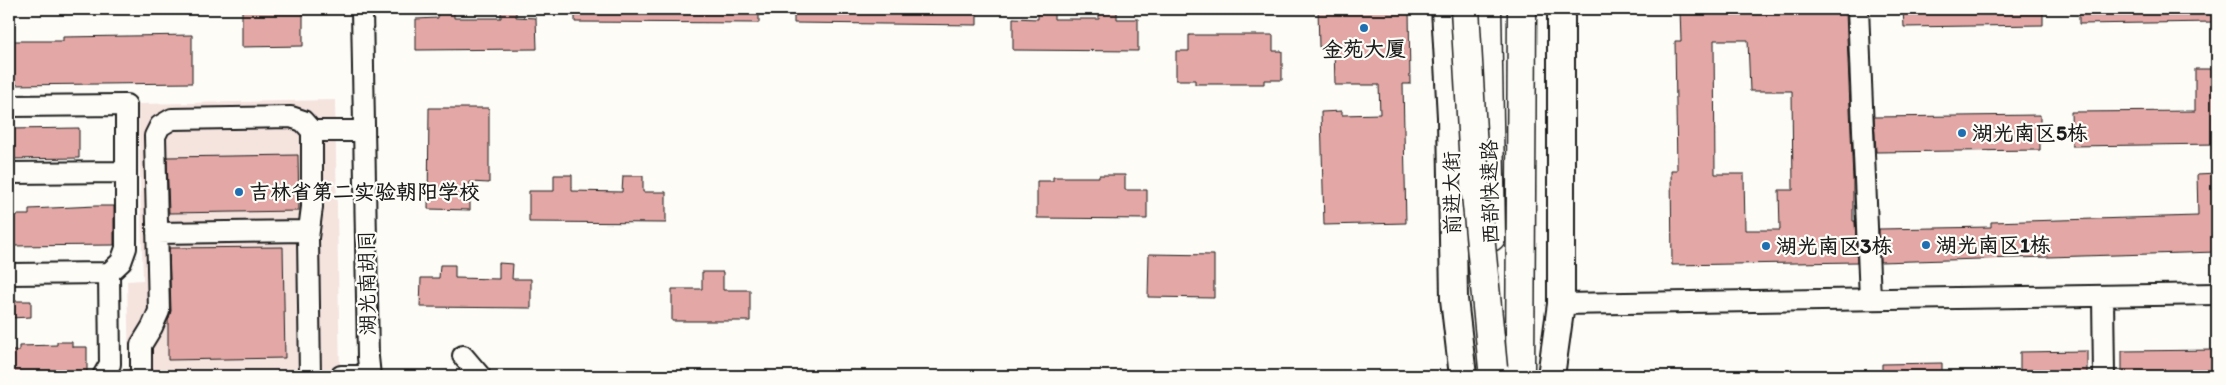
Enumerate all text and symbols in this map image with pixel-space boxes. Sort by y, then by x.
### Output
marker: 金苑大厦 [1358,22,1370,34]
place label: 金苑大厦 [1322,36,1406,61]
place label: 湖光南区5栋 [1972,120,2088,145]
marker: 湖光南区5栋 [1956,127,1968,139]
street label: 西部快速路 [1476,139,1503,245]
street label: 前进大街 [1438,151,1465,235]
place label: 吉林省第二实验朝阳学校 [249,179,480,204]
marker: 吉林省第二实验朝阳学校 [233,186,245,198]
street label: 湖光南胡同 [353,230,380,336]
place label: 湖光南区1栋 [1936,232,2051,257]
place label: 湖光南区3栋 [1776,233,1892,258]
marker: 湖光南区1栋 [1920,239,1932,251]
marker: 湖光南区3栋 [1760,240,1772,252]

